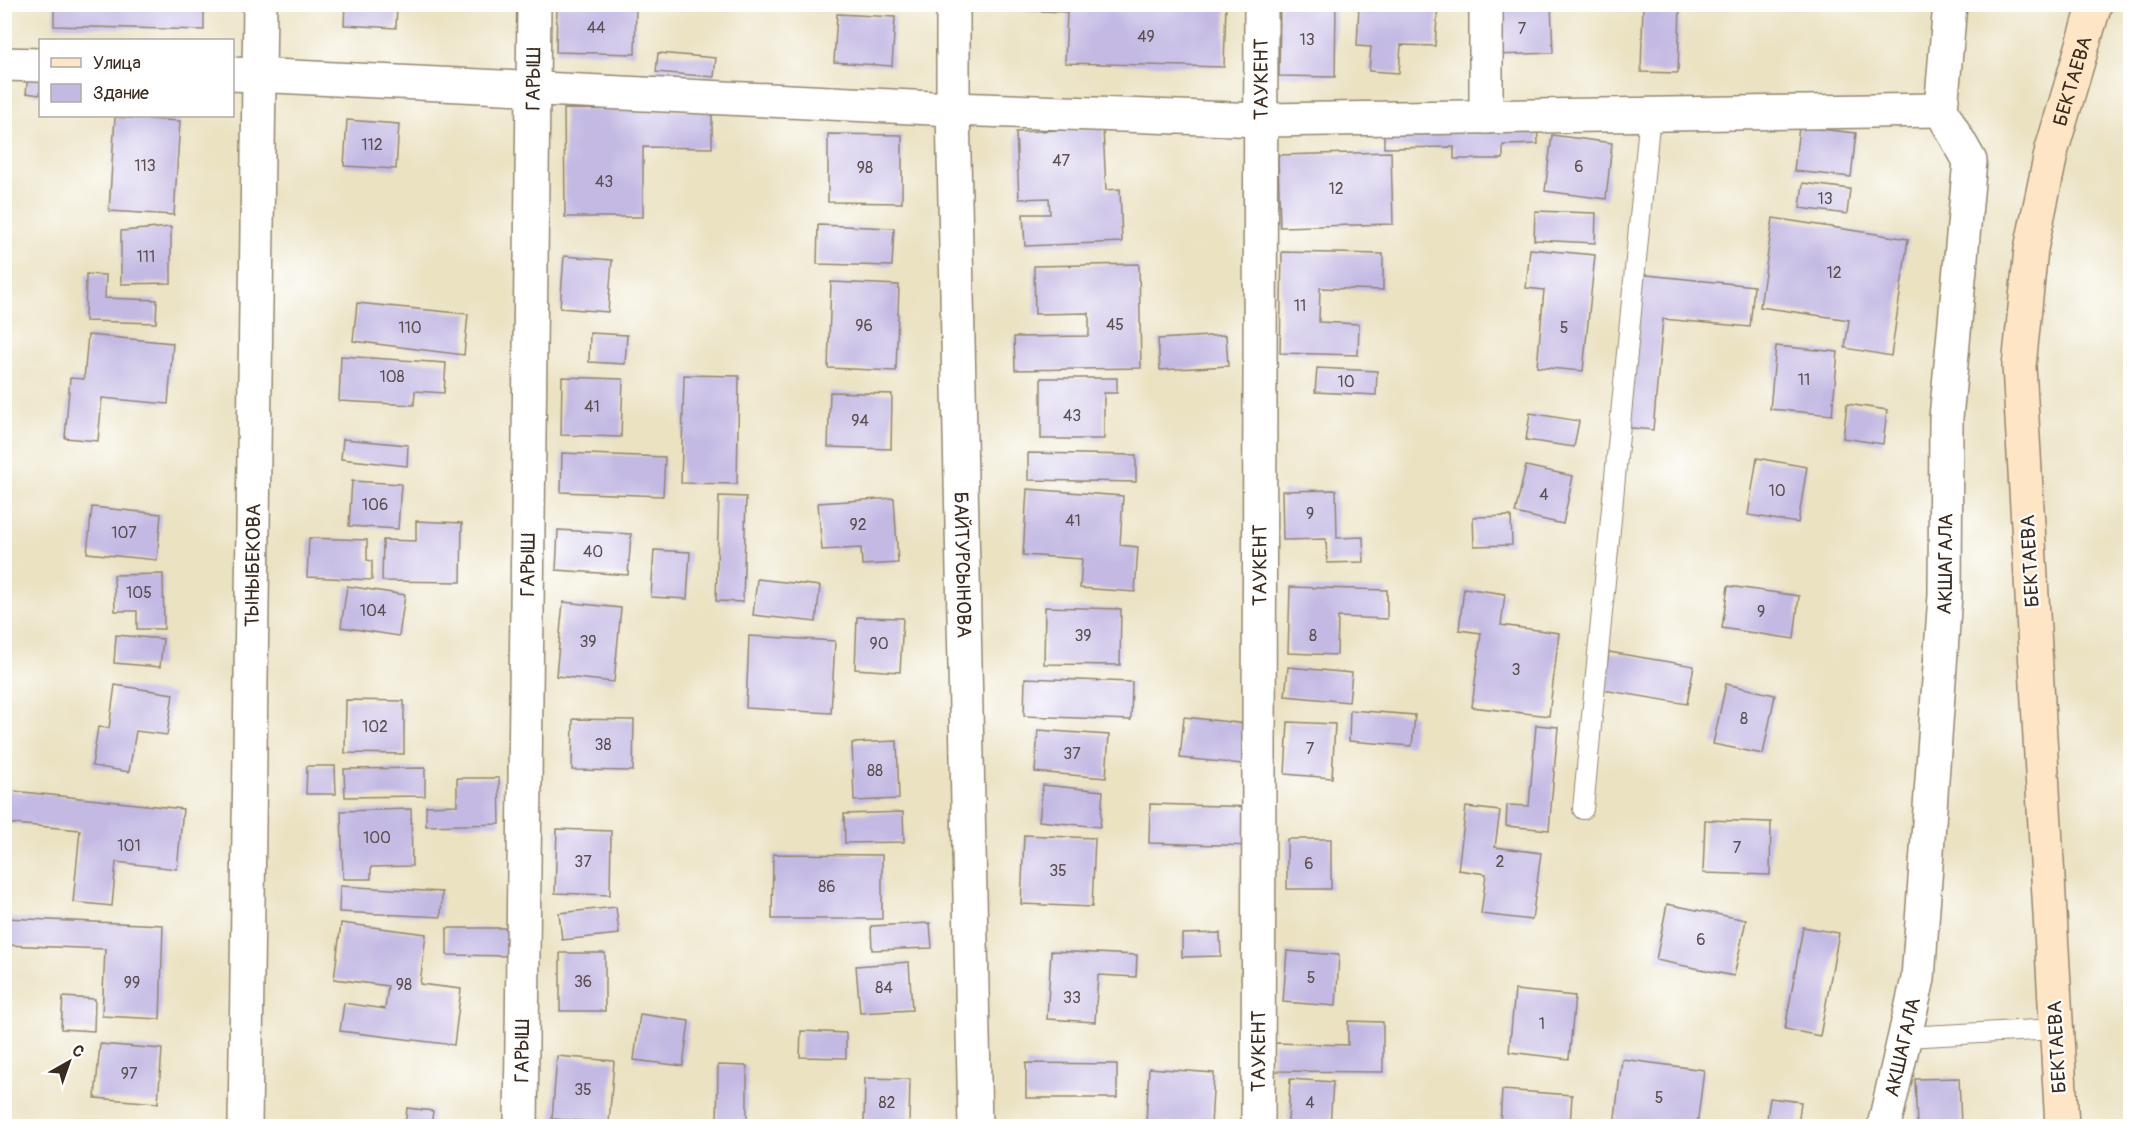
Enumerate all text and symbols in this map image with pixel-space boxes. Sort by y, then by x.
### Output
house number: 44 [587,18,605,38]
house number: 7 [1518,19,1527,39]
house number: 49 [1137,27,1155,47]
house number: 13 [1299,30,1315,50]
street label: БЕКТАЕВА [2047,33,2097,129]
street label: ТАУКЕНТ [1248,38,1273,120]
legend [39,39,234,117]
street label: ГАРЫШ [520,47,546,111]
text: Улица [93,52,141,75]
text: Здание [93,82,149,105]
house number: 112 [361,135,383,155]
house number: 47 [1052,151,1070,171]
house number: 113 [134,156,156,176]
house number: 6 [1574,157,1584,177]
house number: 98 [857,158,873,178]
house number: 43 [595,172,613,192]
house number: 12 [1328,179,1344,199]
house number: 13 [1817,189,1833,209]
house number: 111 [137,247,155,267]
house number: 12 [1826,263,1842,283]
house number: 11 [1294,296,1306,316]
house number: 45 [1106,315,1124,335]
house number: 96 [855,316,873,336]
house number: 110 [398,318,422,338]
house number: 5 [1560,318,1568,338]
house number: 108 [379,367,405,387]
house number: 11 [1798,370,1810,390]
house number: 10 [1337,372,1355,392]
house number: 41 [584,397,600,417]
house number: 43 [1063,406,1081,426]
house number: 94 [851,411,869,431]
house number: 10 [1768,481,1786,501]
house number: 4 [1539,485,1549,505]
street label: БАЙТУРСЫНОВА [949,491,977,638]
house number: 106 [362,495,388,515]
street label: ТЫНЫБЕКОВА [239,503,266,627]
house number: 9 [1306,504,1314,524]
house number: 41 [1065,511,1081,531]
street label: АКШАГАЛА [1931,513,1958,615]
street label: БЕКТАЕВА [2015,514,2045,608]
house number: 92 [849,515,867,535]
house number: 107 [111,523,137,543]
street label: ТАУКЕНТ [1247,524,1272,606]
street label: ГАРЫШ [515,533,540,597]
house number: 40 [583,542,603,562]
house number: 105 [126,583,152,603]
house number: 104 [360,601,386,621]
house number: 9 [1757,602,1765,622]
house number: 39 [1074,626,1092,646]
house number: 8 [1309,626,1317,646]
house number: 39 [579,632,597,652]
house number: 90 [869,634,889,654]
house number: 3 [1512,660,1521,680]
house number: 8 [1740,709,1748,729]
house number: 102 [362,717,388,737]
house number: 38 [595,735,612,755]
house number: 7 [1306,739,1315,759]
house number: 37 [1063,744,1081,764]
house number: 88 [867,761,883,781]
house number: 100 [363,828,391,848]
house number: 101 [117,836,141,856]
house number: 7 [1733,838,1742,858]
house number: 37 [574,852,592,872]
house number: 2 [1496,852,1505,872]
house number: 6 [1304,854,1314,874]
house number: 35 [1049,861,1067,881]
house number: 86 [818,877,836,897]
house number: 6 [1696,930,1706,950]
house number: 5 [1307,968,1315,988]
house number: 36 [574,972,592,992]
house number: 99 [124,973,140,993]
house number: 98 [396,975,412,995]
house number: 84 [875,978,893,998]
house number: 33 [1063,988,1081,1008]
street label: АКШАГАЛА [1879,995,1926,1099]
street label: БЕКТАЕВА [2042,1000,2072,1094]
street label: ТАУКЕНТ [1246,1010,1271,1092]
house number: 1 [1539,1014,1545,1034]
street label: ГАРЫШ [509,1019,535,1083]
north arrow [39,1032,99,1092]
text: С [68,1040,88,1062]
house number: 97 [121,1064,138,1084]
house number: 35 [574,1080,592,1100]
house number: 5 [1655,1088,1663,1108]
house number: 82 [878,1093,896,1113]
house number: 4 [1305,1093,1315,1113]

